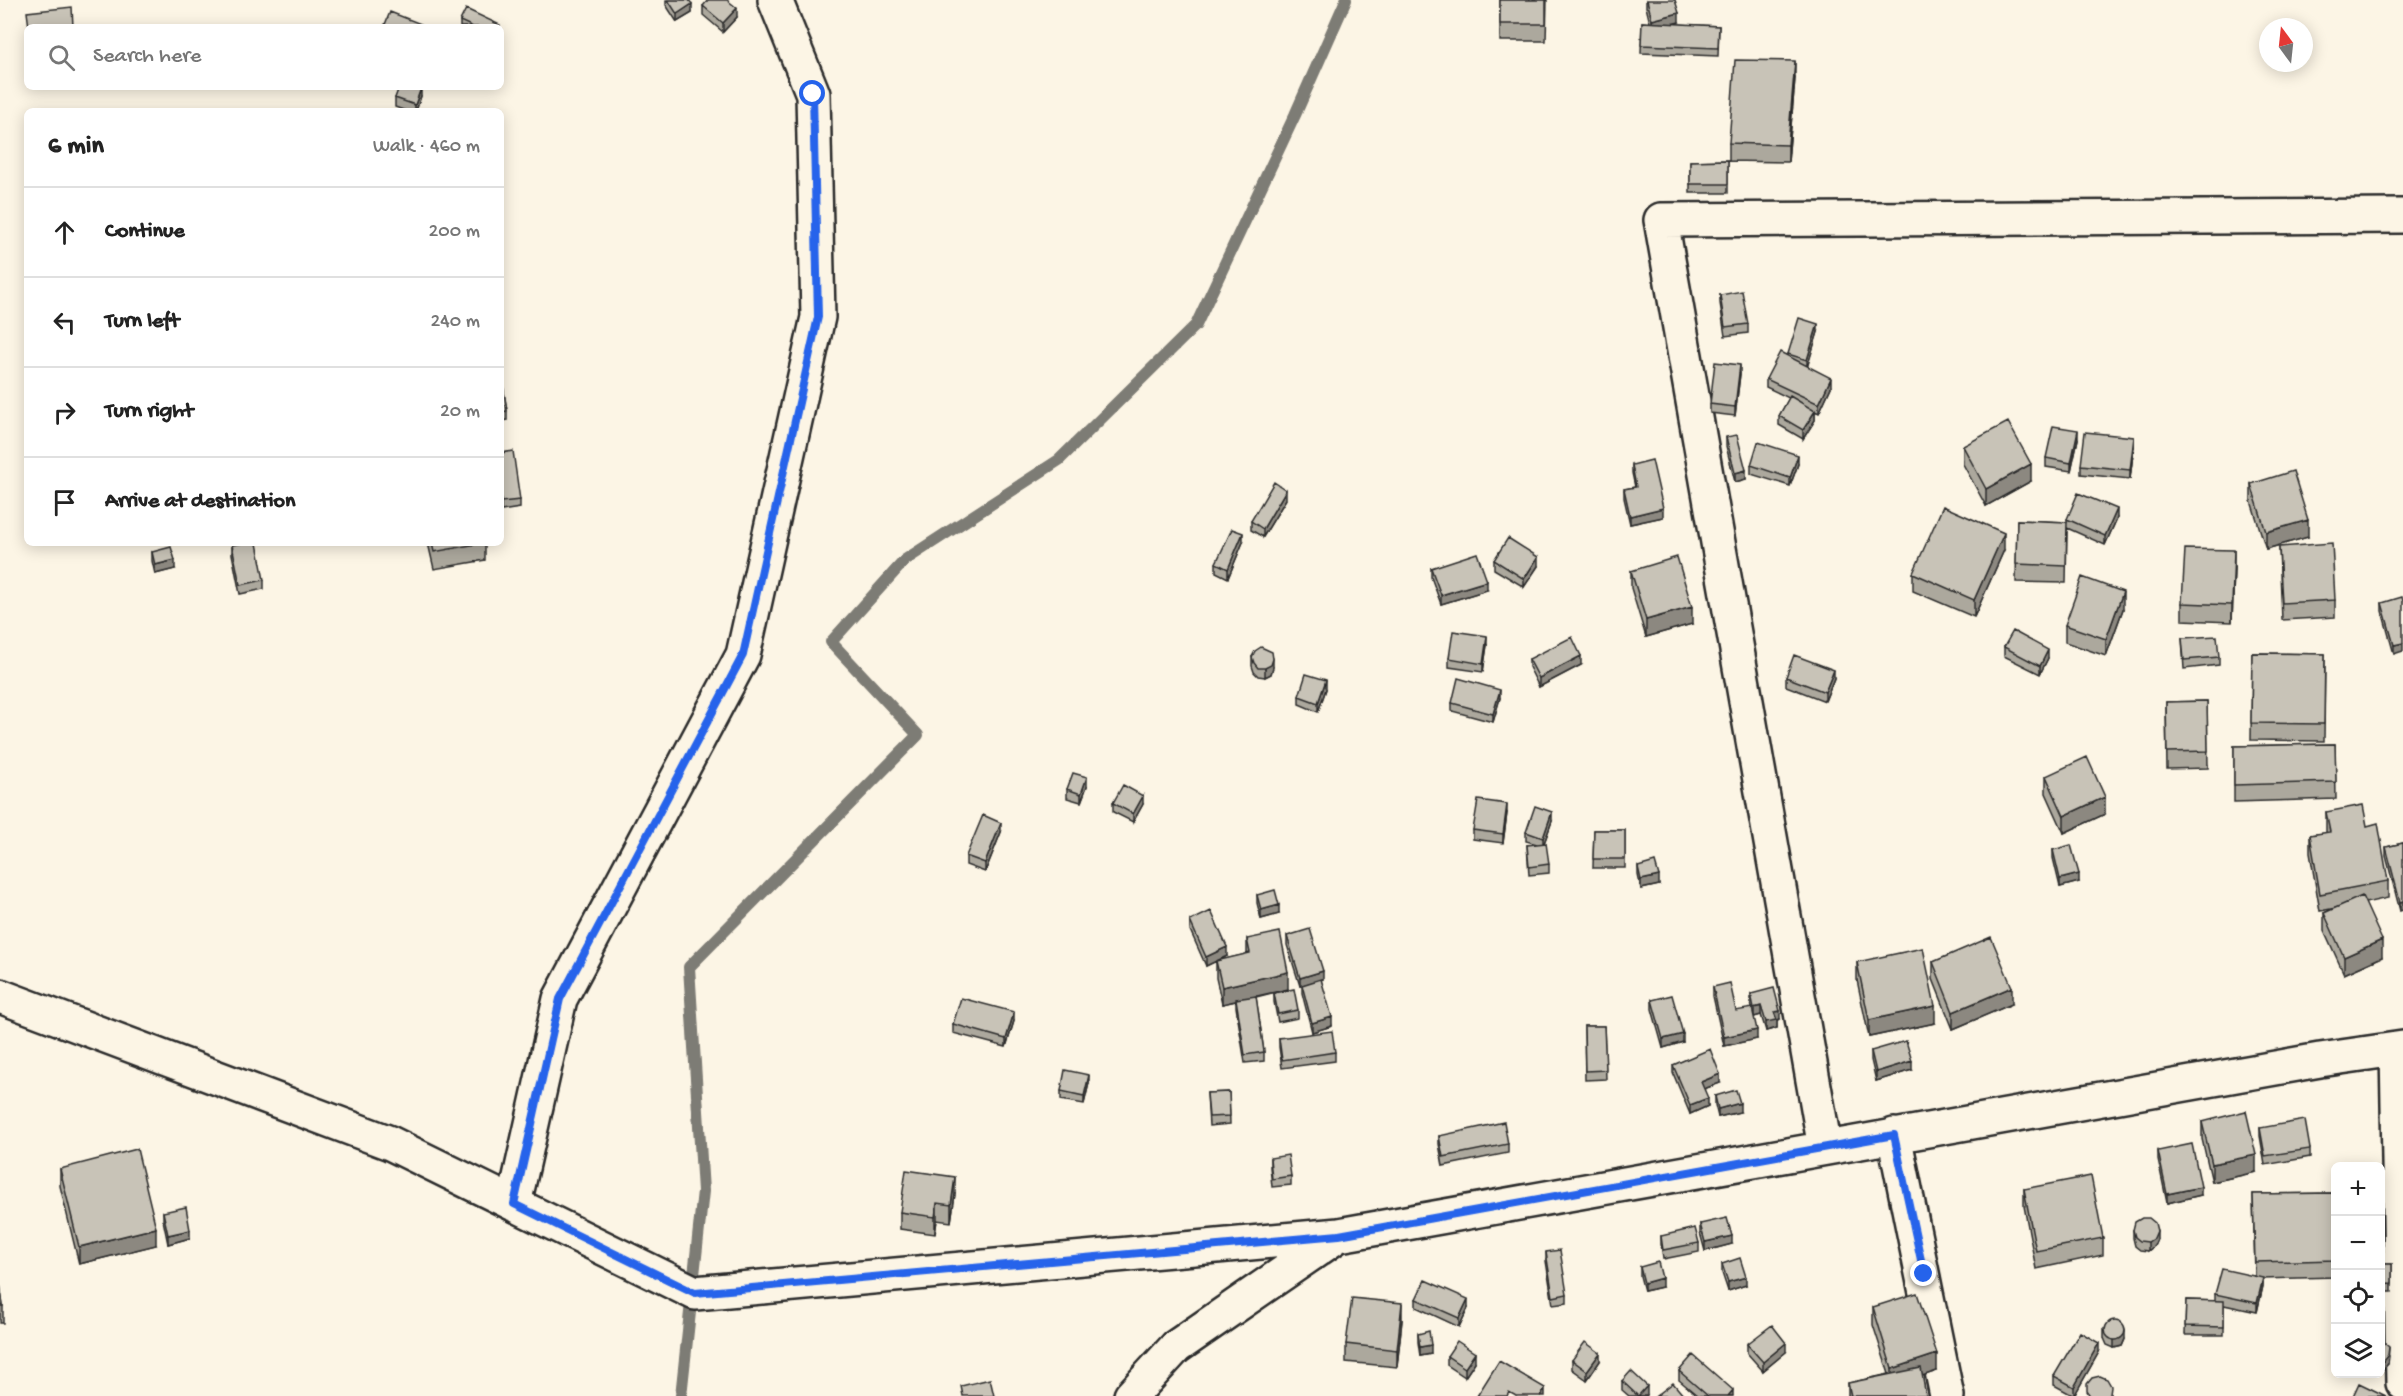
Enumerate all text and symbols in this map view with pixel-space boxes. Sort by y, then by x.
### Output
north arrow [2259,18,2313,72]
search box [24,24,504,90]
icon: search [45,41,78,74]
text: Search here [93,44,201,70]
route start [799,80,825,106]
text: 6 min [48,132,104,163]
text: Walk · 460 m [373,136,480,159]
icon: ahead [48,216,81,249]
text: Continue [105,219,185,245]
text: 200 m [429,221,480,244]
icon: left [48,306,81,339]
text: Turn left [105,309,179,335]
text: 240 m [430,311,480,334]
icon: right [48,396,81,429]
text: Turn right [105,399,193,425]
text: 20 m [440,401,480,424]
icon: arrive [48,486,81,519]
text: Arrive at destination [105,489,295,515]
map controls [2331,1162,2385,1378]
button: + [2331,1162,2385,1216]
button: − [2331,1216,2385,1270]
route end [1910,1260,1936,1286]
button: locate [2331,1270,2385,1324]
button: layers [2331,1324,2385,1378]

